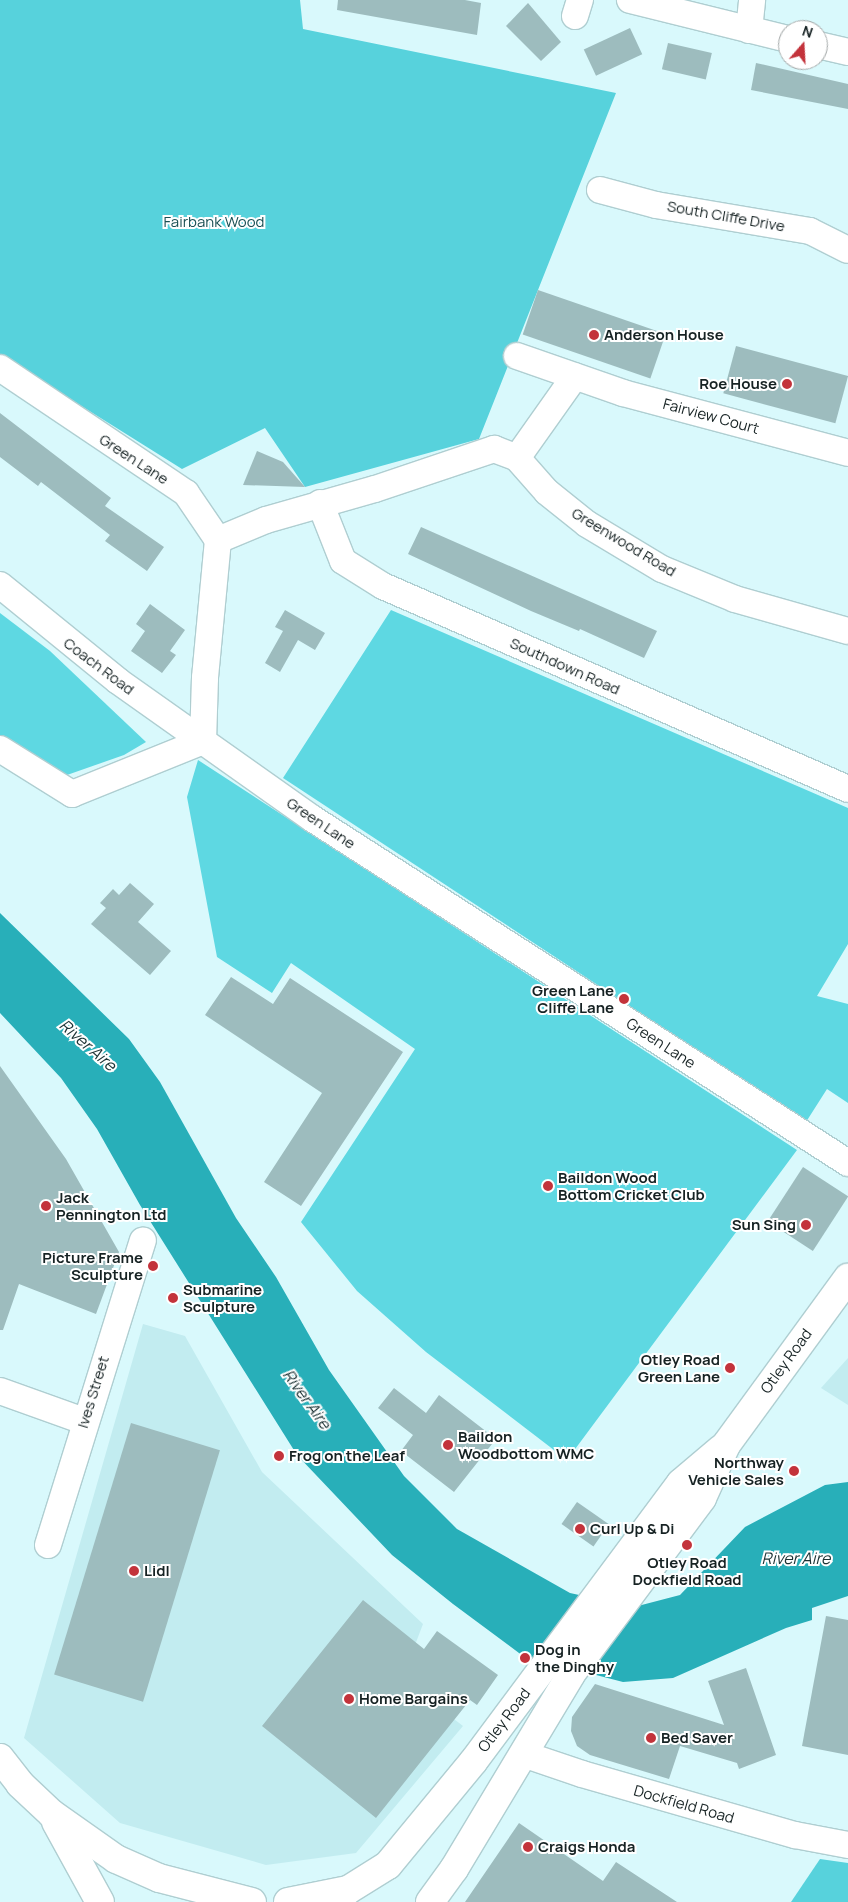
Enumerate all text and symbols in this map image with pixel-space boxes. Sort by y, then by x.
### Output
north arrow [778,20,828,70]
text: N [800,21,816,42]
street label: South Cliffe Drive [666,197,786,235]
park label: Fairbank Wood [164,213,264,231]
place label: Anderson House [604,326,724,344]
marker: Anderson House [588,329,600,341]
place label: Roe House [699,375,777,393]
marker: Roe House [781,378,793,390]
street label: Fairview Court [661,395,761,437]
street label: Green Lane [96,430,172,488]
street label: Greenwood Road [569,504,679,580]
street label: Coach Road [60,634,138,698]
street label: Southdown Road [507,634,623,698]
street label: Green Lane [283,794,359,852]
place label: Green Lane Cliffe Lane [532,981,614,1016]
marker: Green Lane Cliffe Lane [618,993,630,1005]
street label: Green Lane [623,1014,699,1072]
water label: River Aire [56,1015,120,1075]
place label: Baildon Wood Bottom Cricket Club [558,1168,705,1203]
marker: Baildon Wood Bottom Cricket Club [542,1180,554,1192]
place label: Jack Pennington Ltd [56,1188,167,1223]
marker: Jack Pennington Ltd [40,1200,52,1212]
place label: Sun Sing [732,1216,796,1234]
marker: Sun Sing [800,1219,812,1231]
place label: Picture Frame Sculpture [42,1248,143,1283]
marker: Picture Frame Sculpture [147,1260,159,1272]
place label: Submarine Sculpture [183,1280,262,1315]
marker: Submarine Sculpture [167,1292,179,1304]
street label: Otley Road [757,1325,815,1397]
place label: Otley Road Green Lane [638,1350,720,1385]
street label: Ives Street [73,1354,113,1430]
marker: Otley Road Green Lane [724,1362,736,1374]
water label: River Aire [279,1366,335,1432]
place label: Baildon Woodbottom WMC [458,1427,594,1462]
marker: Baildon Woodbottom WMC [442,1439,454,1451]
place label: Frog on the Leaf [289,1447,405,1465]
marker: Frog on the Leaf [273,1450,285,1462]
place label: Northway Vehicle Sales [688,1453,784,1488]
marker: Northway Vehicle Sales [788,1465,800,1477]
place label: Curl Up & Di [590,1520,674,1538]
marker: Curl Up & Di [574,1523,586,1535]
marker: Otley Road Dockfield Road [681,1539,693,1551]
water label: River Aire [762,1548,830,1568]
place label: Otley Road Dockfield Road [632,1553,742,1588]
place label: Lidl [144,1562,170,1580]
marker: Lidl [128,1565,140,1577]
place label: Dog in the Dinghy [535,1640,614,1675]
marker: Dog in the Dinghy [519,1652,531,1664]
street label: Otley Road [474,1684,534,1756]
place label: Home Bargains [359,1690,468,1708]
marker: Home Bargains [343,1693,355,1705]
place label: Bed Saver [661,1729,733,1747]
marker: Bed Saver [645,1732,657,1744]
street label: Dockfield Road [632,1781,736,1827]
place label: Craigs Honda [538,1838,635,1856]
marker: Craigs Honda [522,1841,534,1853]

